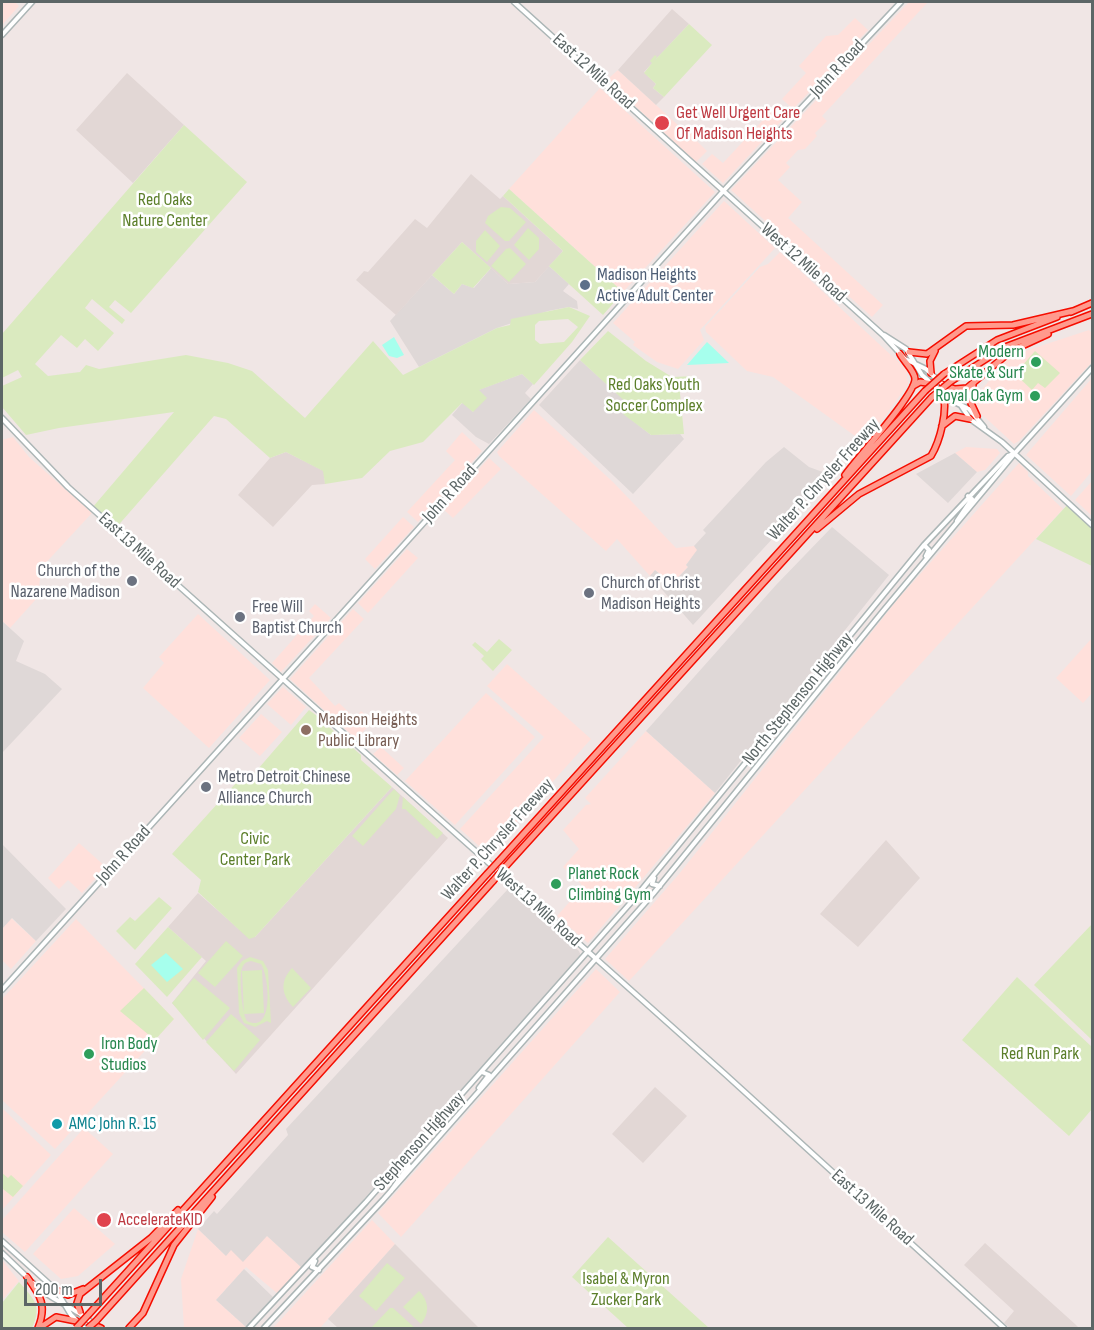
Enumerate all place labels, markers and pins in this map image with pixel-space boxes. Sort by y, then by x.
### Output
place label: Get Well Urgent Care Of Madison Heights [676,102,800,144]
marker: Get Well Urgent Care Of Madison Heights [653,114,671,132]
place label: Madison Heights Active Adult Center [597,264,713,306]
marker: Madison Heights Active Adult Center [578,278,592,292]
place label: Modern Skate & Surf [949,341,1024,384]
marker: Modern Skate & Surf [1029,355,1043,369]
place label: Royal Oak Gym [935,385,1023,407]
marker: Royal Oak Gym [1028,389,1042,403]
place label: Church of the Nazarene Madison [10,560,120,602]
place label: Church of Christ Madison Heights [601,572,701,614]
marker: Church of the Nazarene Madison [125,574,139,588]
marker: Church of Christ Madison Heights [582,586,596,600]
place label: Free Will Baptist Church [252,596,342,638]
marker: Free Will Baptist Church [233,610,247,624]
place label: Madison Heights Public Library [318,709,418,752]
marker: Madison Heights Public Library [299,723,313,737]
place label: Metro Detroit Chinese Alliance Church [218,766,351,808]
marker: Metro Detroit Chinese Alliance Church [199,780,213,794]
place label: Planet Rock Climbing Gym [568,863,651,906]
marker: Planet Rock Climbing Gym [549,877,563,891]
place label: Iron Body Studios [101,1033,157,1076]
marker: Iron Body Studios [82,1047,96,1061]
place label: AMC John R. 15 [69,1113,157,1135]
marker: AMC John R. 15 [50,1117,64,1131]
place label: AccelerateKID [118,1209,203,1231]
marker: AccelerateKID [95,1211,113,1229]

